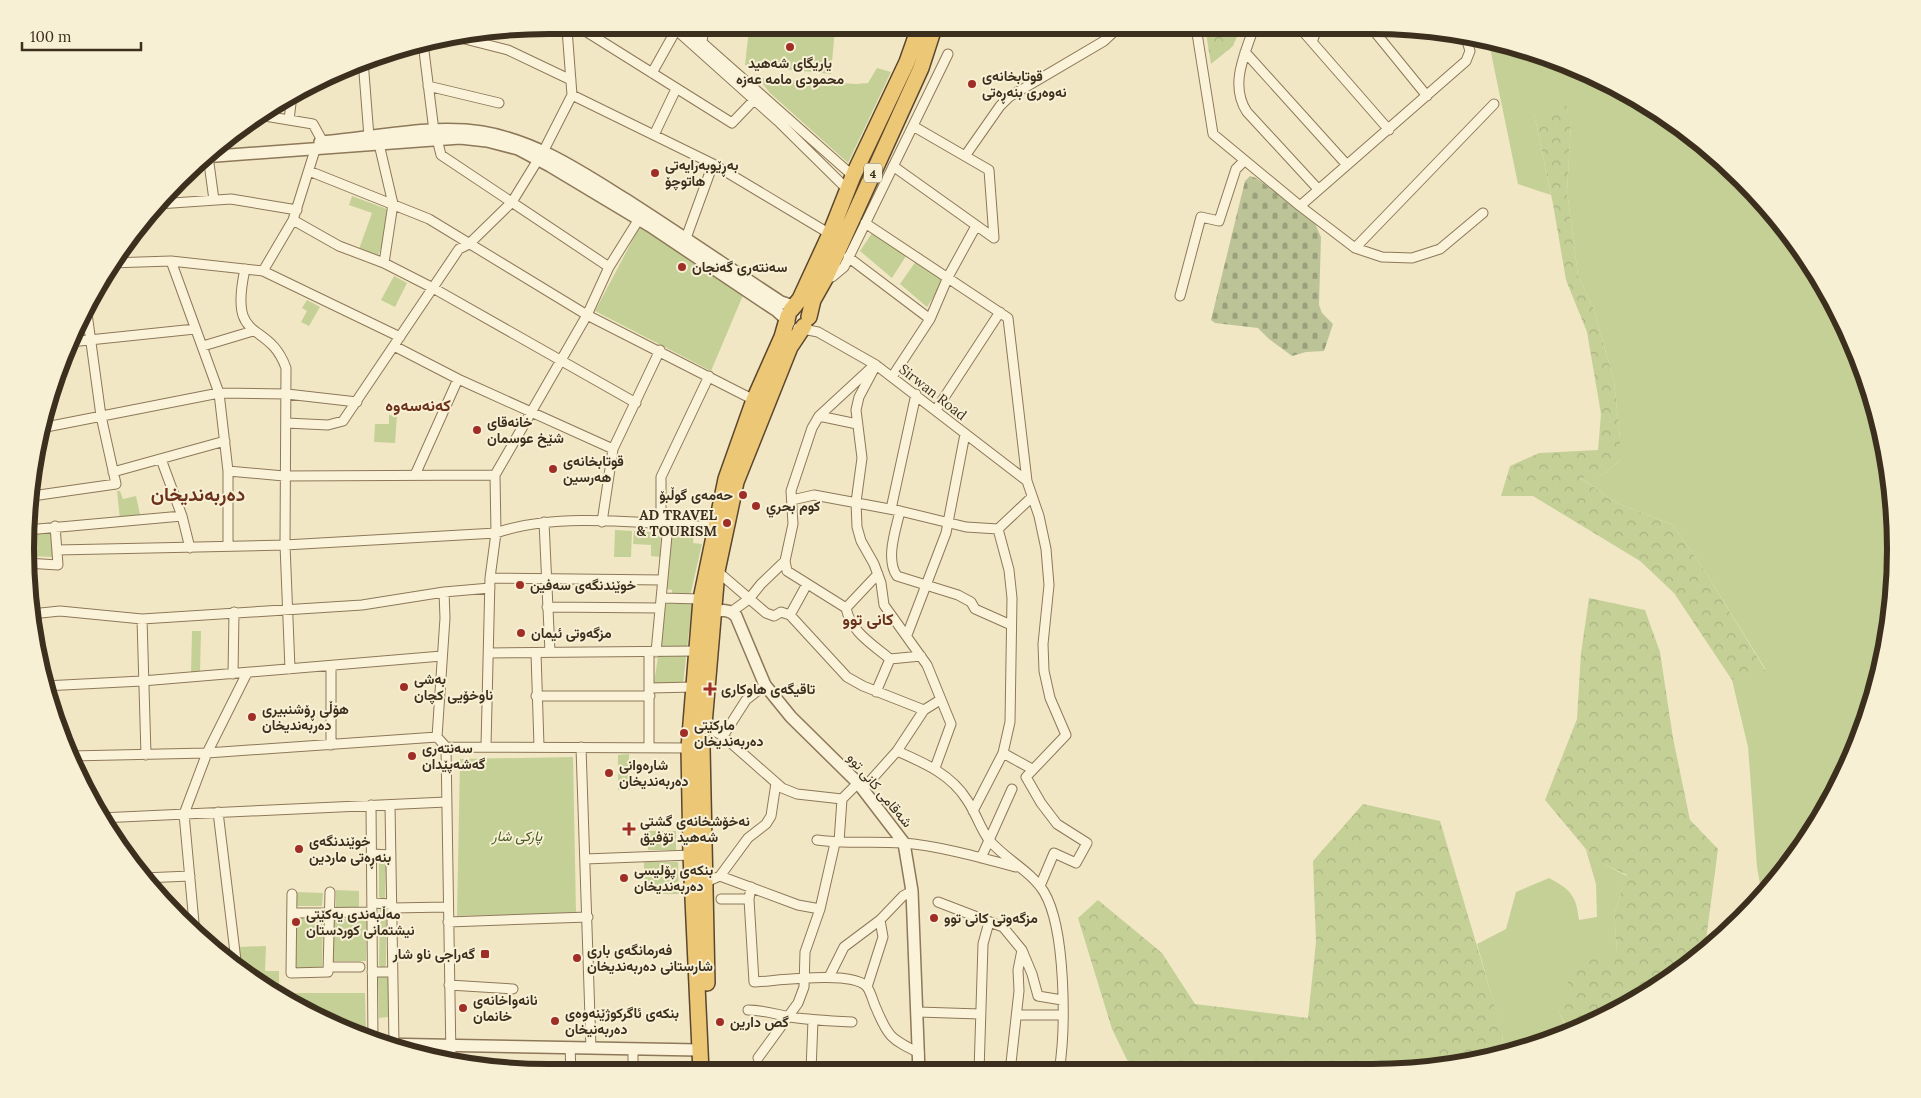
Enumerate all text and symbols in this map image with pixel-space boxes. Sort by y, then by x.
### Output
scale bar [22,20,141,52]
text: 100 m [30,27,71,46]
marker: یاریگاى شه‌هید محمودى مامه‌ عه‌زه [784,41,796,53]
place label: یاریگاى شه‌هید محمودى مامه‌ عه‌زه [736,54,844,88]
place label: قوتابخانەی نەوەری بنەڕەتی [982,67,1067,104]
marker: قوتابخانەی نەوەری بنەڕەتی [966,78,978,90]
place label: بەڕێوبەرایەتی هاتوچۆ [665,156,738,191]
road number: 4 [864,164,882,182]
marker: بەڕێوبەرایەتی هاتوچۆ [649,167,661,179]
place label: سەنتەری گەنجان [692,258,787,276]
marker: سەنتەری گەنجان [676,261,688,273]
street label: Sirwan Road [896,360,970,424]
district label: کەنەسەوە [385,395,451,416]
place label: خانەقای شێخ عوسمان [487,413,564,448]
marker: خانەقای شێخ عوسمان [471,424,483,436]
place label: قوتابخانەی هەرسین [563,452,624,486]
marker: قوتابخانەی هەرسین [547,463,559,475]
district label: دەربەندیخان [151,482,245,507]
place label: حەمەی گوڵبۆ [659,486,733,504]
marker: حەمەی گوڵبۆ [737,489,749,501]
place label: کوم بحري [766,497,820,518]
marker: کوم بحري [750,500,762,512]
place label: AD TRAVEL & TOURISM [637,506,718,540]
marker: AD TRAVEL & TOURISM [721,517,733,529]
place label: خوێندنگەی سەفین [530,576,637,594]
marker: خوێندنگەی سەفین [514,579,526,591]
district label: کانی توو [843,609,893,630]
place label: مزگەوتی ئیمان [531,624,612,642]
marker: مزگەوتی ئیمان [515,627,527,639]
place label: بەشی ناوخۆیی کچان [414,670,493,705]
place label: تاقیگەی هاوکاری [721,680,815,698]
marker: بەشی ناوخۆیی کچان [398,681,410,693]
marker: تاقیگەی هاوکاری [703,682,717,696]
place label: هۆڵی ڕۆشنبیری دەربەندیخان [262,700,349,734]
marker: هۆڵی ڕۆشنبیری دەربەندیخان [246,711,258,723]
place label: مارکێتی دەربەندیخان [694,716,764,750]
marker: مارکێتی دەربەندیخان [678,727,690,739]
place label: سەنتەری گەشەپێدان [422,739,485,774]
street label: شەقامی کانی توو [843,749,917,831]
marker: سەنتەری گەشەپێدان [406,750,418,762]
place label: شارەوانی دەربەندیخان [619,756,689,790]
marker: شارەوانی دەربەندیخان [603,767,615,779]
place label: نەخۆشخانەی گشتی شەهید تۆفیق [640,812,750,846]
marker: نەخۆشخانەی گشتی شەهید تۆفیق [622,822,636,836]
park label: پاركى شار [491,827,543,846]
place label: خوێندنگەی بنەڕەتی ماردین [309,832,391,869]
marker: خوێندنگەی بنەڕەتی ماردین [293,843,305,855]
place label: بنکەی پۆلیسی دەربەندیخان [634,861,713,895]
marker: بنکەی پۆلیسی دەربەندیخان [618,872,630,884]
place label: مەڵبەندی یەکێتی نیشتمانی کوردستان [306,905,415,939]
place label: مزگەوتی کانی توو [944,909,1038,927]
marker: مزگەوتی کانی توو [928,912,940,924]
marker: مەڵبەندی یەکێتی نیشتمانی کوردستان [290,916,302,928]
place label: فەرمانگەی باری شارستانی دەربەندیخان [587,941,713,975]
place label: گەراجی ناو شار [392,945,475,963]
marker: گەراجی ناو شار [479,948,491,960]
marker: فەرمانگەی باری شارستانی دەربەندیخان [571,952,583,964]
place label: نانەواخانەی خانمان [473,991,538,1025]
marker: نانەواخانەی خانمان [457,1002,469,1014]
place label: بنکەی ئاگرکوژێنەوەی دەربەنیخان [565,1004,679,1038]
place label: گص دارین [730,1013,789,1031]
marker: بنکەی ئاگرکوژێنەوەی دەربەنیخان [549,1015,561,1027]
marker: گص دارین [714,1016,726,1028]

